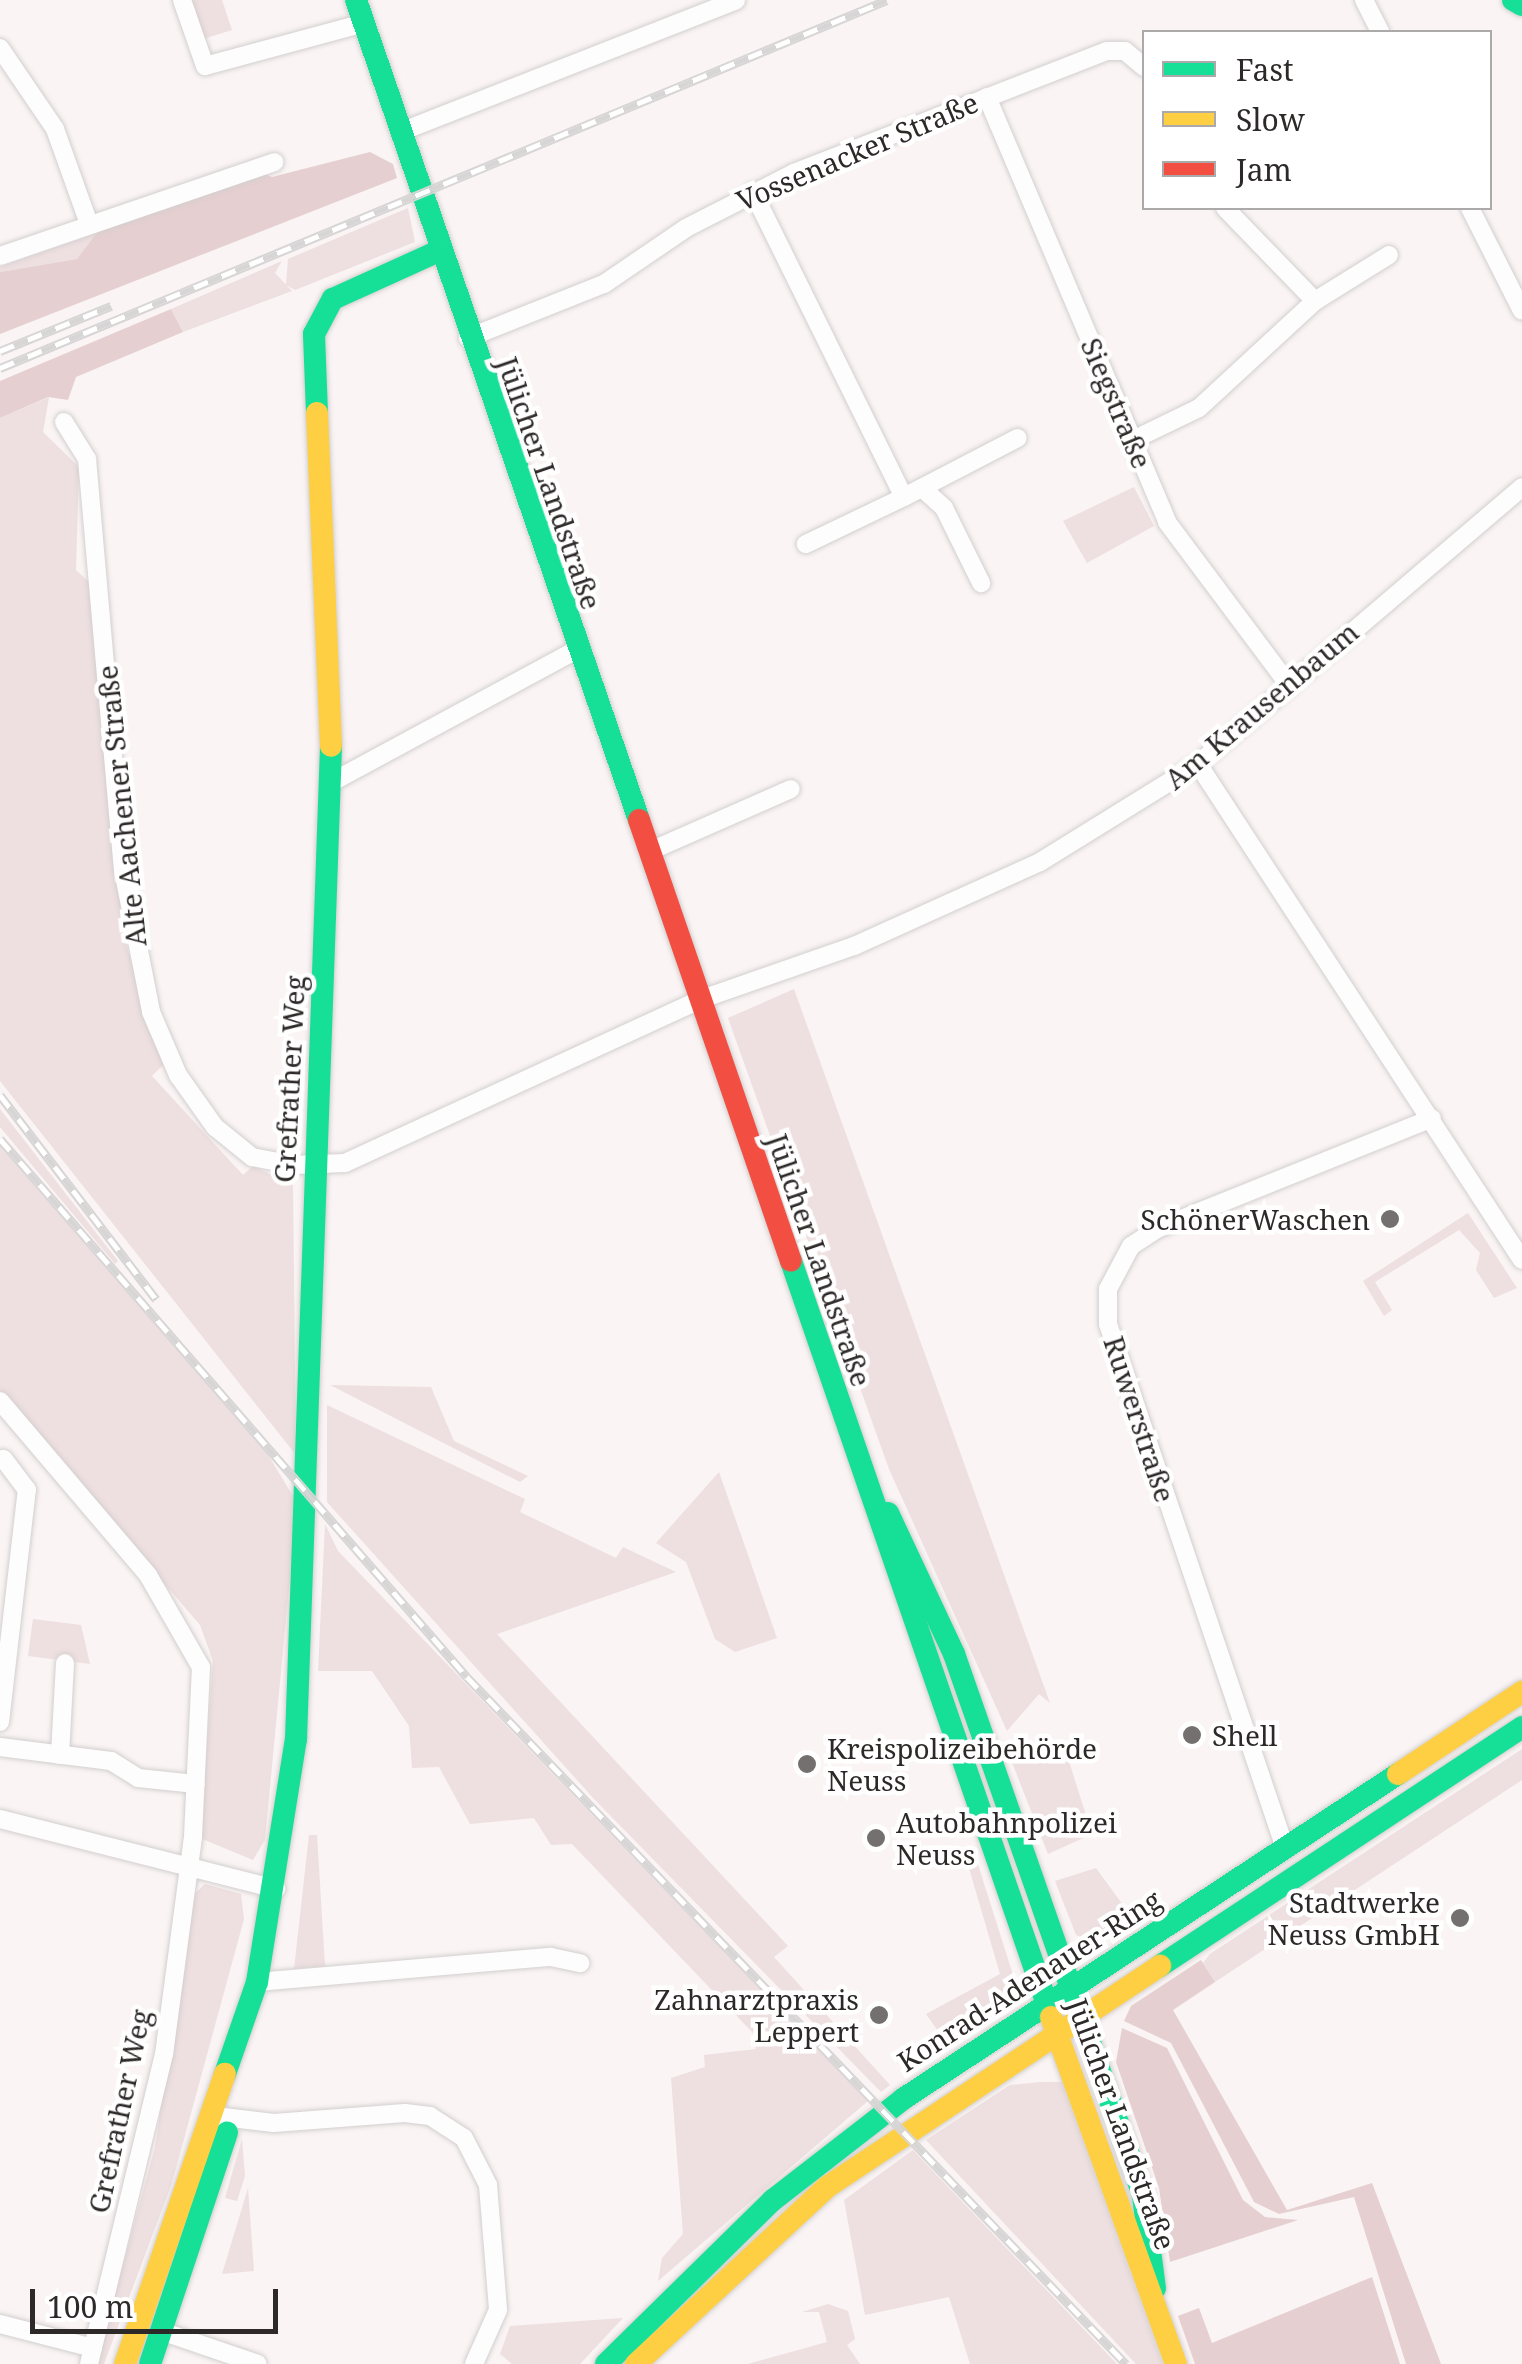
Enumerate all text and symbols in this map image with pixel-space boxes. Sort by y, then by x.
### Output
legend [1142,30,1492,210]
text: Fast [1236,49,1293,90]
street label: Vossenacker Straße [731,85,983,217]
text: Slow [1236,99,1305,140]
text: Jam [1236,149,1292,190]
street label: Siegstraße [1075,333,1159,473]
street label: Jülicher Landstraße [491,352,609,614]
street label: Am Krausenbaum [1157,614,1365,796]
street label: Alte Aachener Straße [90,664,152,948]
street label: Grefrather Weg [267,974,311,1184]
street label: Jülicher Landstraße [761,1129,879,1391]
place label: SchönerWaschen [1140,1202,1370,1236]
marker: SchönerWaschen [1379,1208,1401,1230]
street label: Ruwerstraße [1097,1332,1183,1506]
place label: Shell [1212,1718,1277,1752]
marker: Shell [1181,1724,1203,1746]
place label: Kreispolizeibehörde Neuss [827,1731,1097,1797]
marker: Kreispolizeibehörde Neuss [796,1753,818,1775]
place label: Autobahnpolizei Neuss [896,1805,1117,1871]
marker: Autobahnpolizei Neuss [865,1827,887,1849]
street label: Konrad-Adenauer-Ring [891,1882,1167,2078]
place label: Stadtwerke Neuss GmbH [1267,1885,1440,1951]
marker: Stadtwerke Neuss GmbH [1449,1907,1471,1929]
place label: Zahnarztpraxis Leppert [654,1982,859,2048]
street label: Jülicher Landstraße [1061,1994,1183,2254]
marker: Zahnarztpraxis Leppert [868,2004,890,2026]
street label: Grefrather Weg [81,2006,157,2216]
scale bar [35,2269,282,2331]
text: 100 m [47,2286,133,2327]

